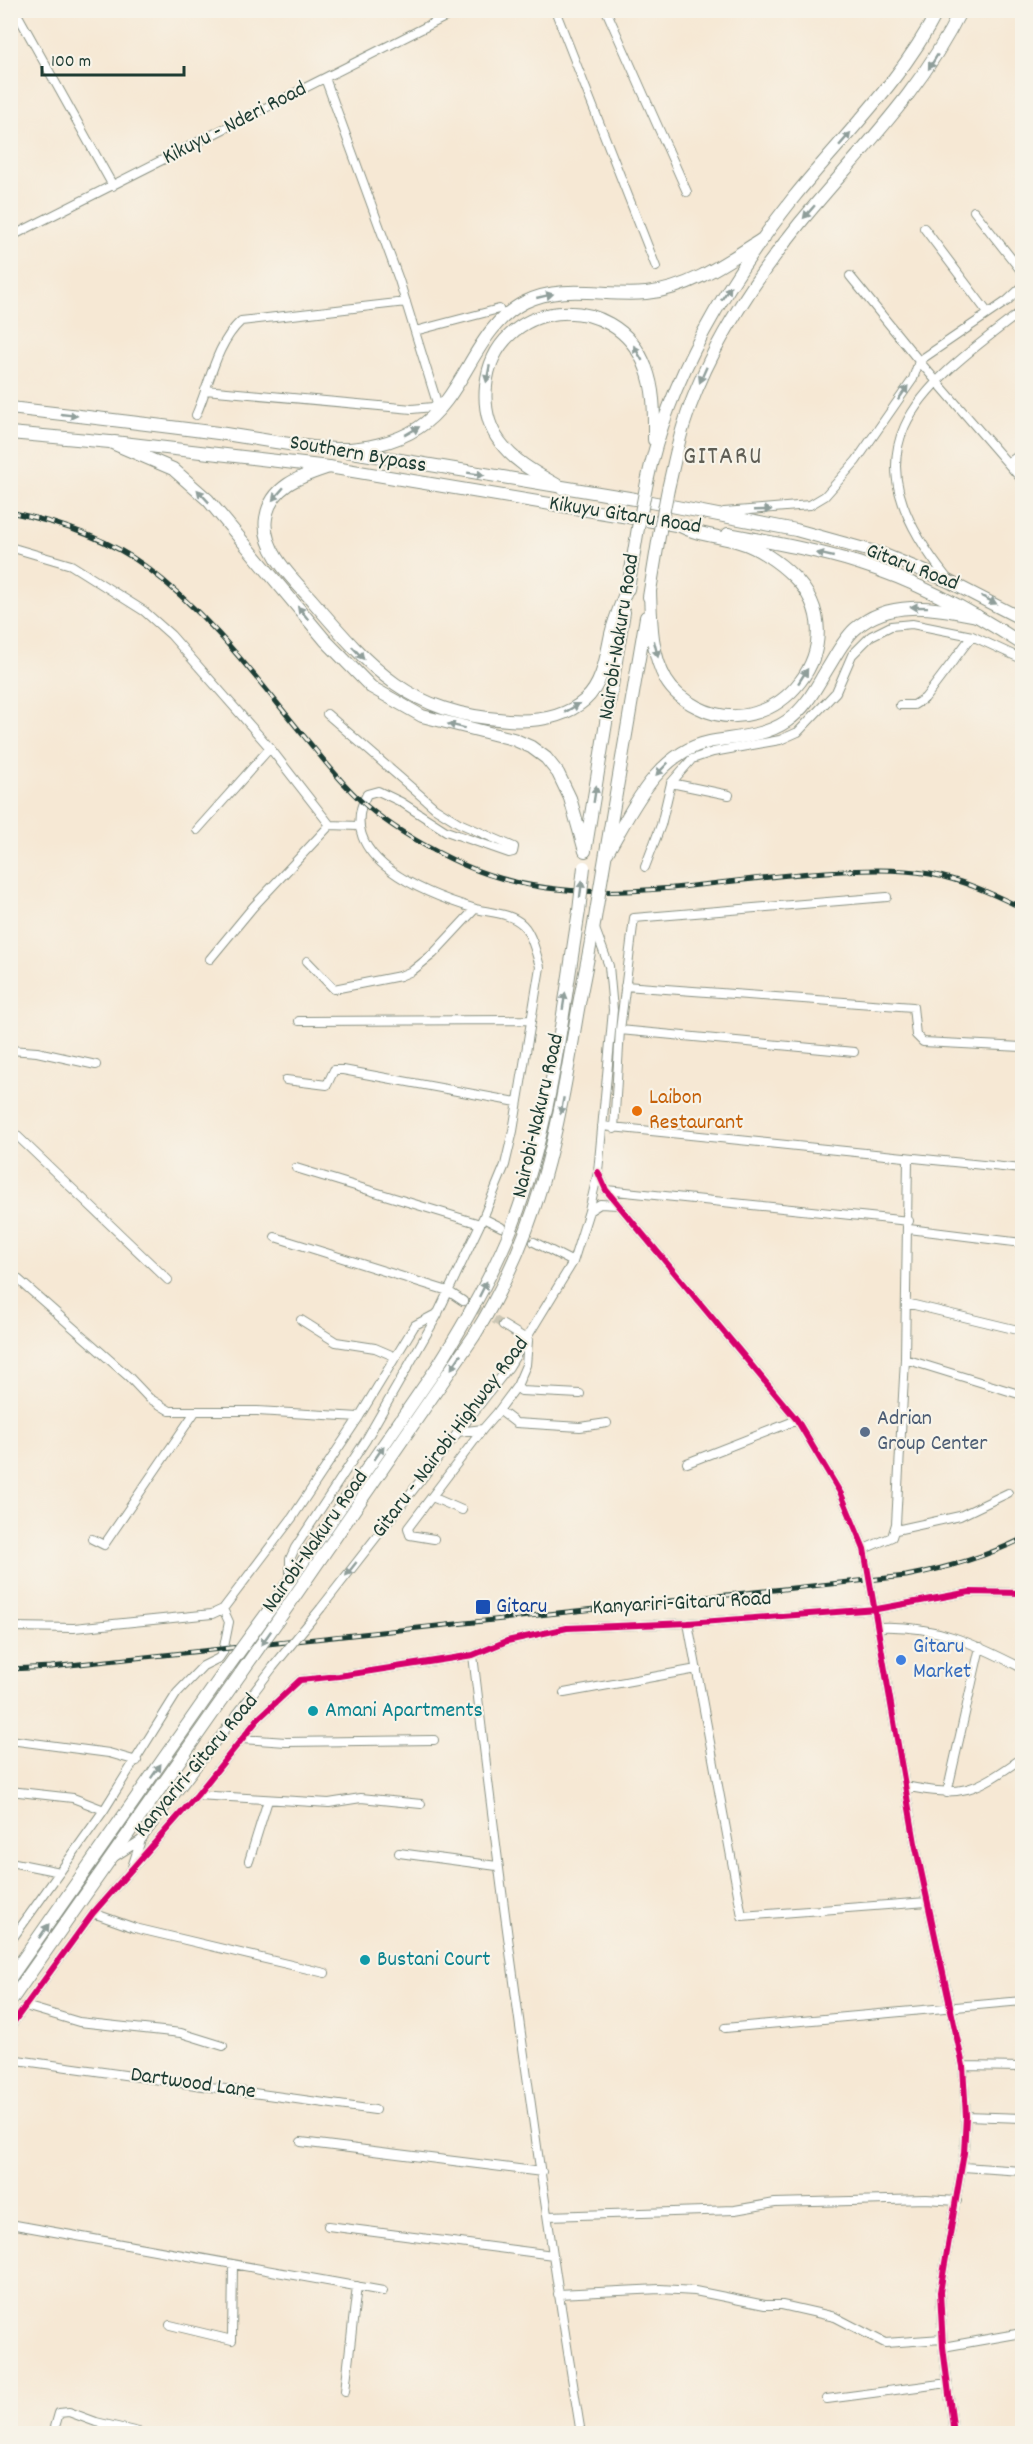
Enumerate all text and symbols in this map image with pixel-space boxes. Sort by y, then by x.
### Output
scale bar [42,39,184,77]
text: 100 m [51,50,91,75]
one-way arrow [928,54,939,70]
street label: Kikuyu - Nderi Road [158,74,312,174]
one-way arrow [838,132,851,147]
one-way arrow [802,205,816,220]
one-way arrow [721,285,732,301]
one-way arrow [536,290,554,300]
one-way arrow [633,344,643,361]
one-way arrow [483,365,492,384]
one-way arrow [698,366,707,384]
one-way arrow [897,385,908,401]
one-way arrow [59,410,78,419]
one-way arrow [404,425,420,436]
street label: Southern Bypass [287,428,429,482]
district label: GITARU [683,439,763,476]
one-way arrow [467,470,486,479]
one-way arrow [272,486,285,502]
one-way arrow [197,489,211,503]
street label: Kikuyu Gitaru Road [547,489,703,543]
one-way arrow [753,505,772,515]
street label: Gitaru Road [861,536,963,600]
one-way arrow [816,550,835,560]
street label: Nairobi-Nakuru Road [592,552,648,722]
one-way arrow [981,595,998,605]
one-way arrow [910,602,929,612]
one-way arrow [298,605,310,620]
one-way arrow [651,640,661,659]
one-way arrow [351,645,365,660]
one-way arrow [798,668,809,685]
one-way arrow [564,703,580,714]
one-way arrow [447,721,465,731]
one-way arrow [655,761,669,776]
one-way arrow [590,784,599,803]
one-way arrow [577,879,586,898]
one-way arrow [560,992,569,1011]
street label: Nairobi-Nakuru Road [505,1031,573,1201]
place label: Laibon Restaurant [649,1083,743,1139]
one-way arrow [557,1097,566,1116]
marker: Laibon Restaurant [630,1104,644,1118]
one-way arrow [478,1280,487,1297]
street label: Gitaru - Nairobi Highway Road [365,1331,537,1545]
one-way arrow [450,1354,462,1370]
place label: Adrian Group Center [877,1404,988,1460]
marker: Adrian Group Center [858,1425,872,1439]
one-way arrow [373,1446,385,1462]
street label: Nairobi-Nakuru Road [255,1464,377,1620]
one-way arrow [346,1561,358,1576]
street label: Kanyariri-Gitaru Road [592,1584,772,1624]
place label: Gitaru [496,1592,547,1623]
marker: Gitaru [474,1598,492,1616]
one-way arrow [261,1630,272,1646]
place label: Gitaru Market [913,1632,971,1688]
marker: Gitaru Market [894,1653,908,1667]
street label: Kanyariri-Gitaru Road [128,1687,266,1845]
place label: Amani Apartments [325,1696,483,1727]
marker: Amani Apartments [306,1704,320,1718]
one-way arrow [150,1763,162,1779]
one-way arrow [38,1923,50,1939]
place label: Bustani Court [377,1945,490,1976]
marker: Bustani Court [358,1953,372,1967]
street label: Dartwood Lane [128,2060,258,2108]

